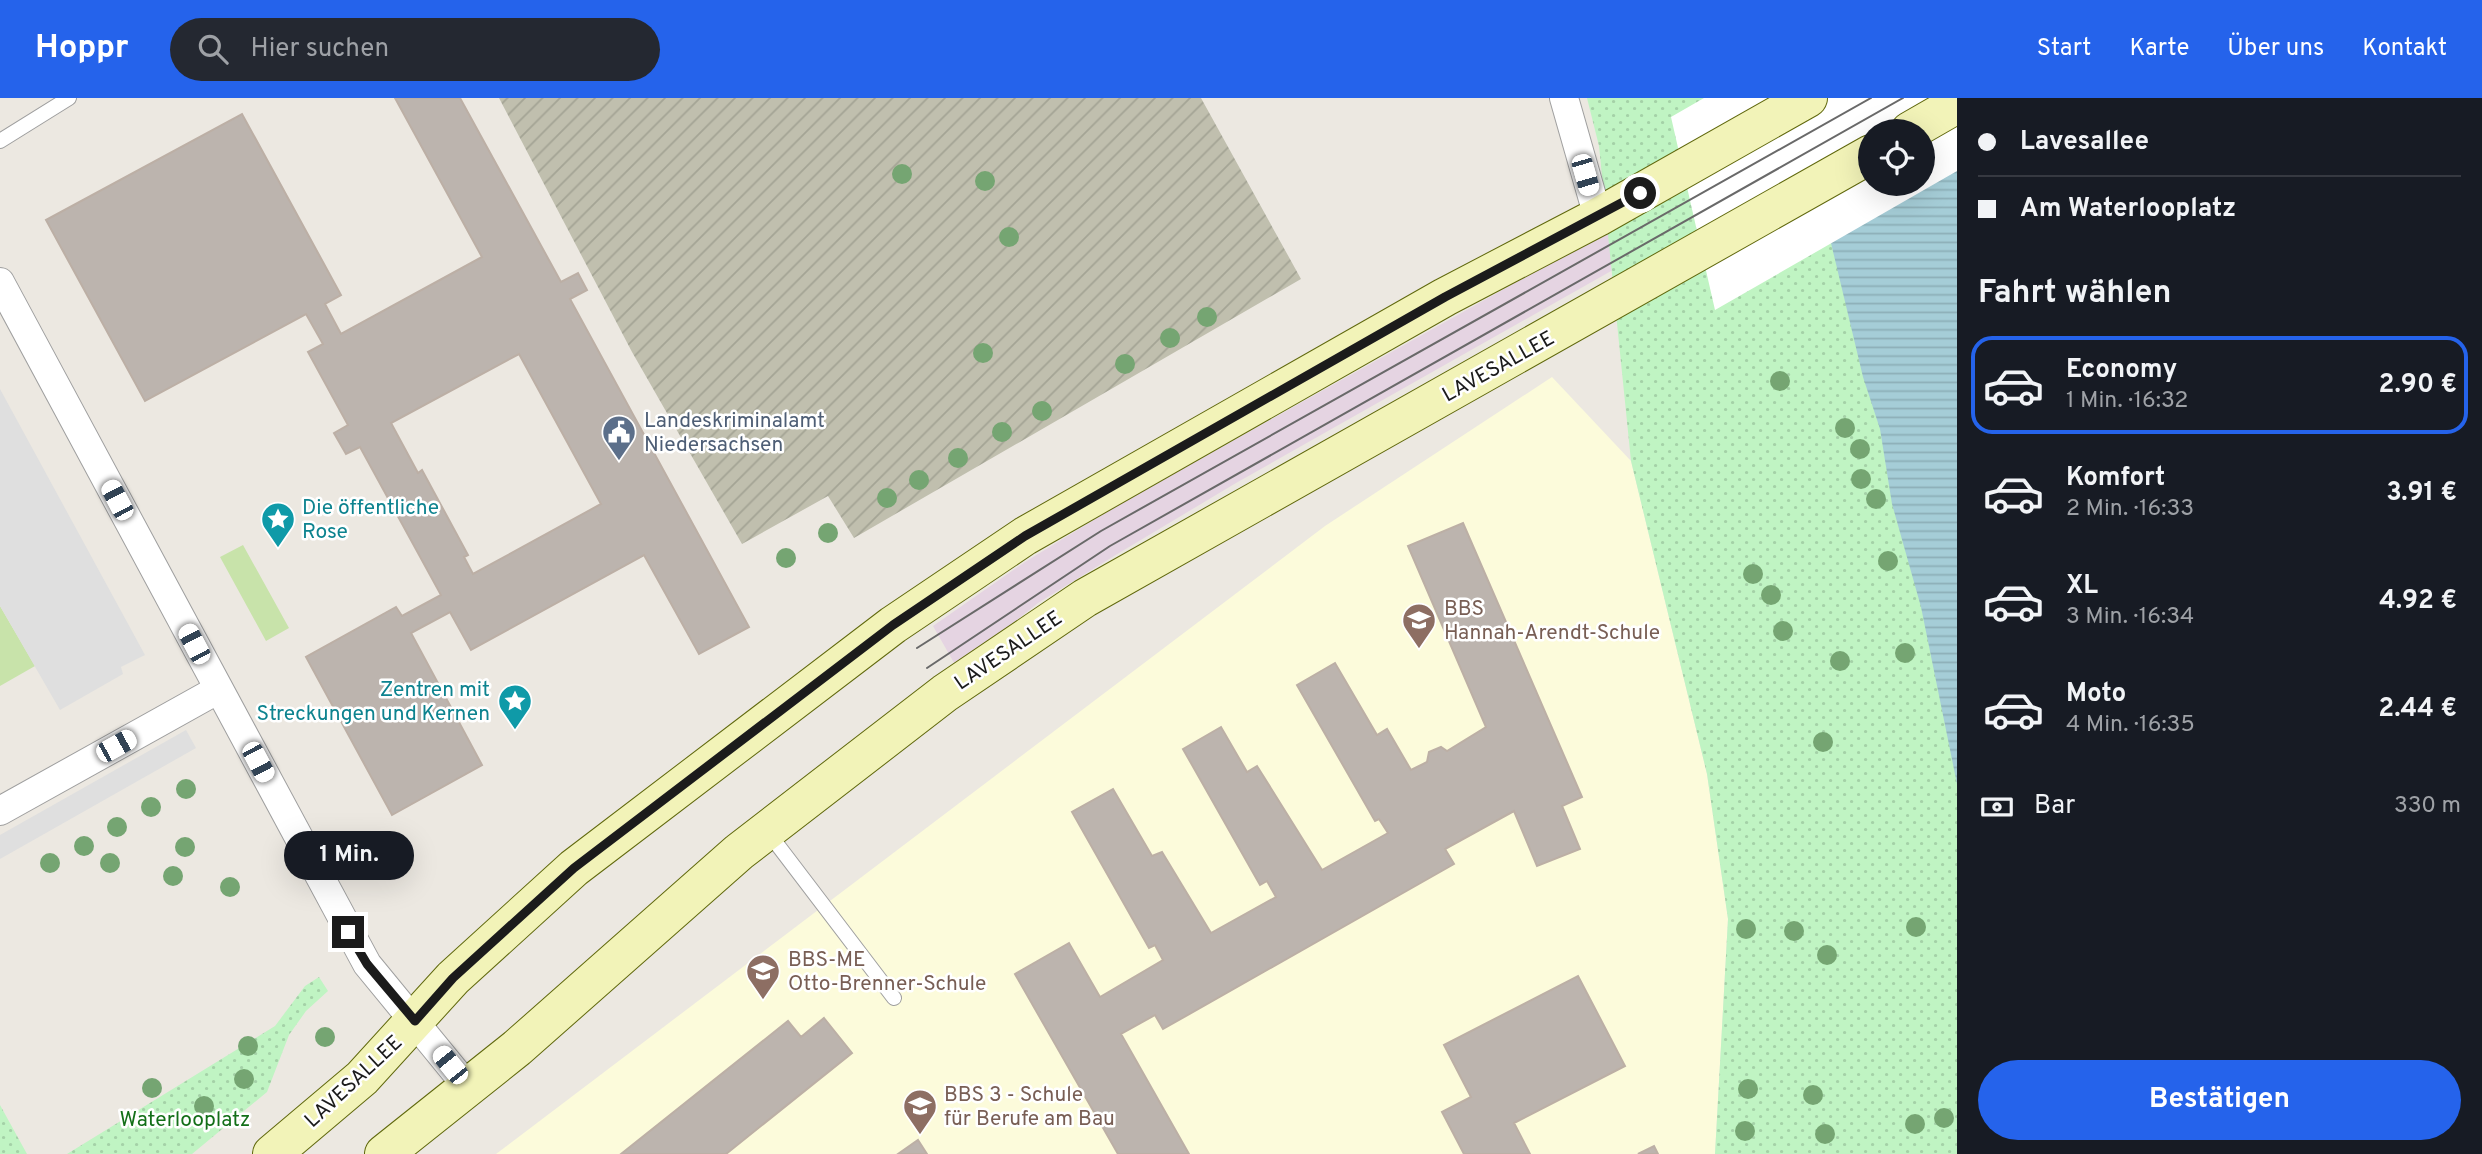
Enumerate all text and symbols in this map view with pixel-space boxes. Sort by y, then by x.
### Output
search box [170,18,660,81]
text: Hoppr [35,28,128,70]
icon: search [194,30,232,68]
text: Hier suchen [250,33,389,66]
text: Start [2037,34,2091,64]
text: Karte [2129,34,2189,64]
text: Über uns [2227,34,2324,64]
text: Kontakt [2362,34,2447,64]
map controls [1858,119,1935,196]
button: locate [1858,119,1935,196]
text: Lavesallee [2020,126,2149,159]
car [1570,152,1601,198]
route start [1624,177,1656,209]
text: Am Waterlooplatz [2020,193,2236,226]
text: Fahrt wählen [1978,274,2171,314]
street label: LAVESALLEE [1438,325,1560,409]
icon: car [1982,354,2045,417]
text: Economy [2066,354,2177,387]
text: 2.90 € [2379,369,2457,402]
text: 1 Min. · 16:32 [2066,387,2188,416]
place label: Landeskriminalamt Niedersachsen [644,408,825,459]
public building icon: Landeskriminalamt Niedersachsen [600,413,638,462]
icon: car [1982,462,2045,525]
text: Komfort [2066,462,2165,495]
car [98,477,137,523]
text: 3.91 € [2386,477,2457,510]
place label: Die öffentliche Rose [302,495,439,546]
text: 2 Min. · 16:33 [2066,495,2194,524]
place icon: Die öffentliche Rose [259,500,297,549]
icon: car [1982,570,2045,633]
text: XL [2066,570,2098,603]
text: 4.92 € [2379,585,2457,618]
place label: BBS Hannah-Arendt-Schule [1444,596,1660,647]
school or university icon: BBS Hannah-Arendt-Schule [1400,601,1438,650]
text: 3 Min. · 16:34 [2066,603,2194,632]
street label: LAVESALLEE [950,605,1068,697]
car [175,621,214,667]
place label: Zentren mit Streckungen und Kernen [257,677,490,728]
icon: car [1982,678,2045,741]
text: Moto [2066,678,2126,711]
place icon: Zentren mit Streckungen und Kernen [496,682,534,731]
text: 2.44 € [2378,693,2457,726]
text: 4 Min. · 16:35 [2066,711,2195,740]
car [93,727,140,765]
car [239,739,278,785]
icon: cash [1978,788,2016,826]
text: Bar [2034,790,2075,823]
text: 330 m [2394,792,2461,821]
callout: 1 Min. [283,830,413,880]
text: 1 Min. [319,841,379,870]
route end [332,916,364,948]
place label: BBS-ME Otto-Brenner-Schule [788,947,986,998]
school or university icon: BBS-ME Otto-Brenner-Schule [744,952,782,1001]
street label: LAVESALLEE [299,1030,409,1134]
car [429,1042,472,1088]
button: Bestätigen [1978,1060,2461,1140]
place label: BBS 3 - Schule für Berufe am Bau [944,1082,1115,1133]
school or university icon: BBS 3 - Schule für Berufe am Bau [901,1087,939,1136]
park label: Waterlooplatz [120,1107,250,1134]

